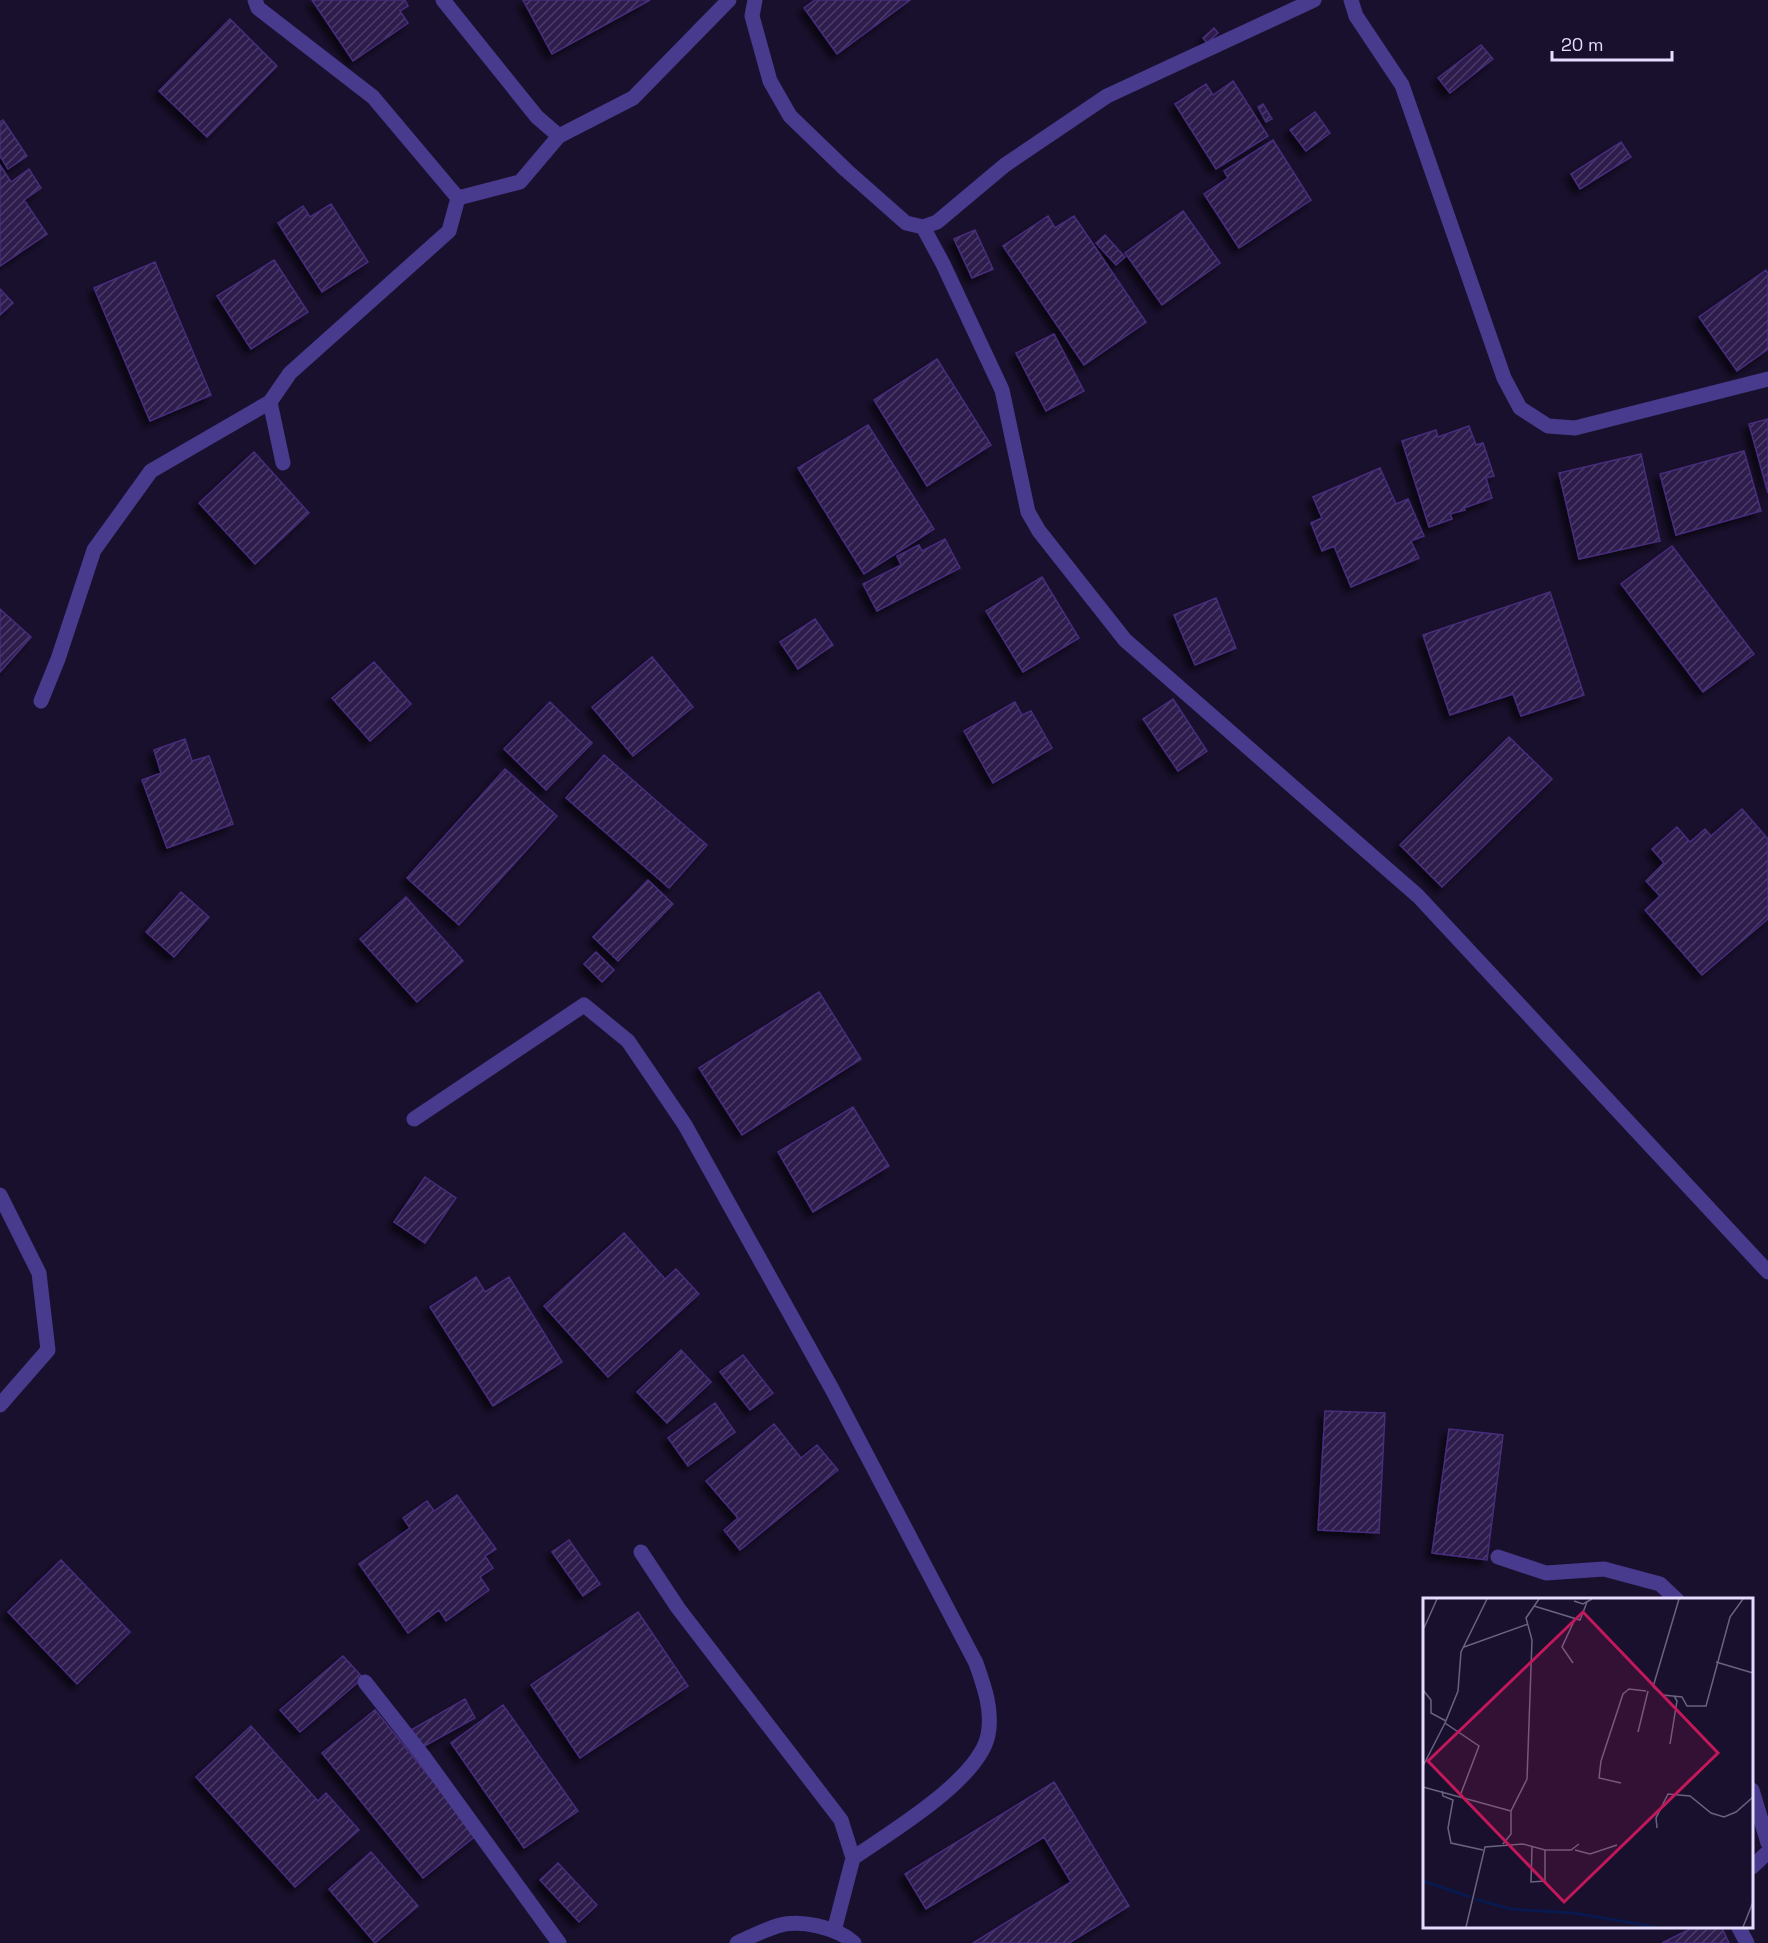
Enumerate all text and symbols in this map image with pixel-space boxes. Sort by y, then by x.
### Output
scale bar [1552,24,1672,62]
text: 20 m [1561,33,1604,56]
inset map [1423,1598,1753,1928]

